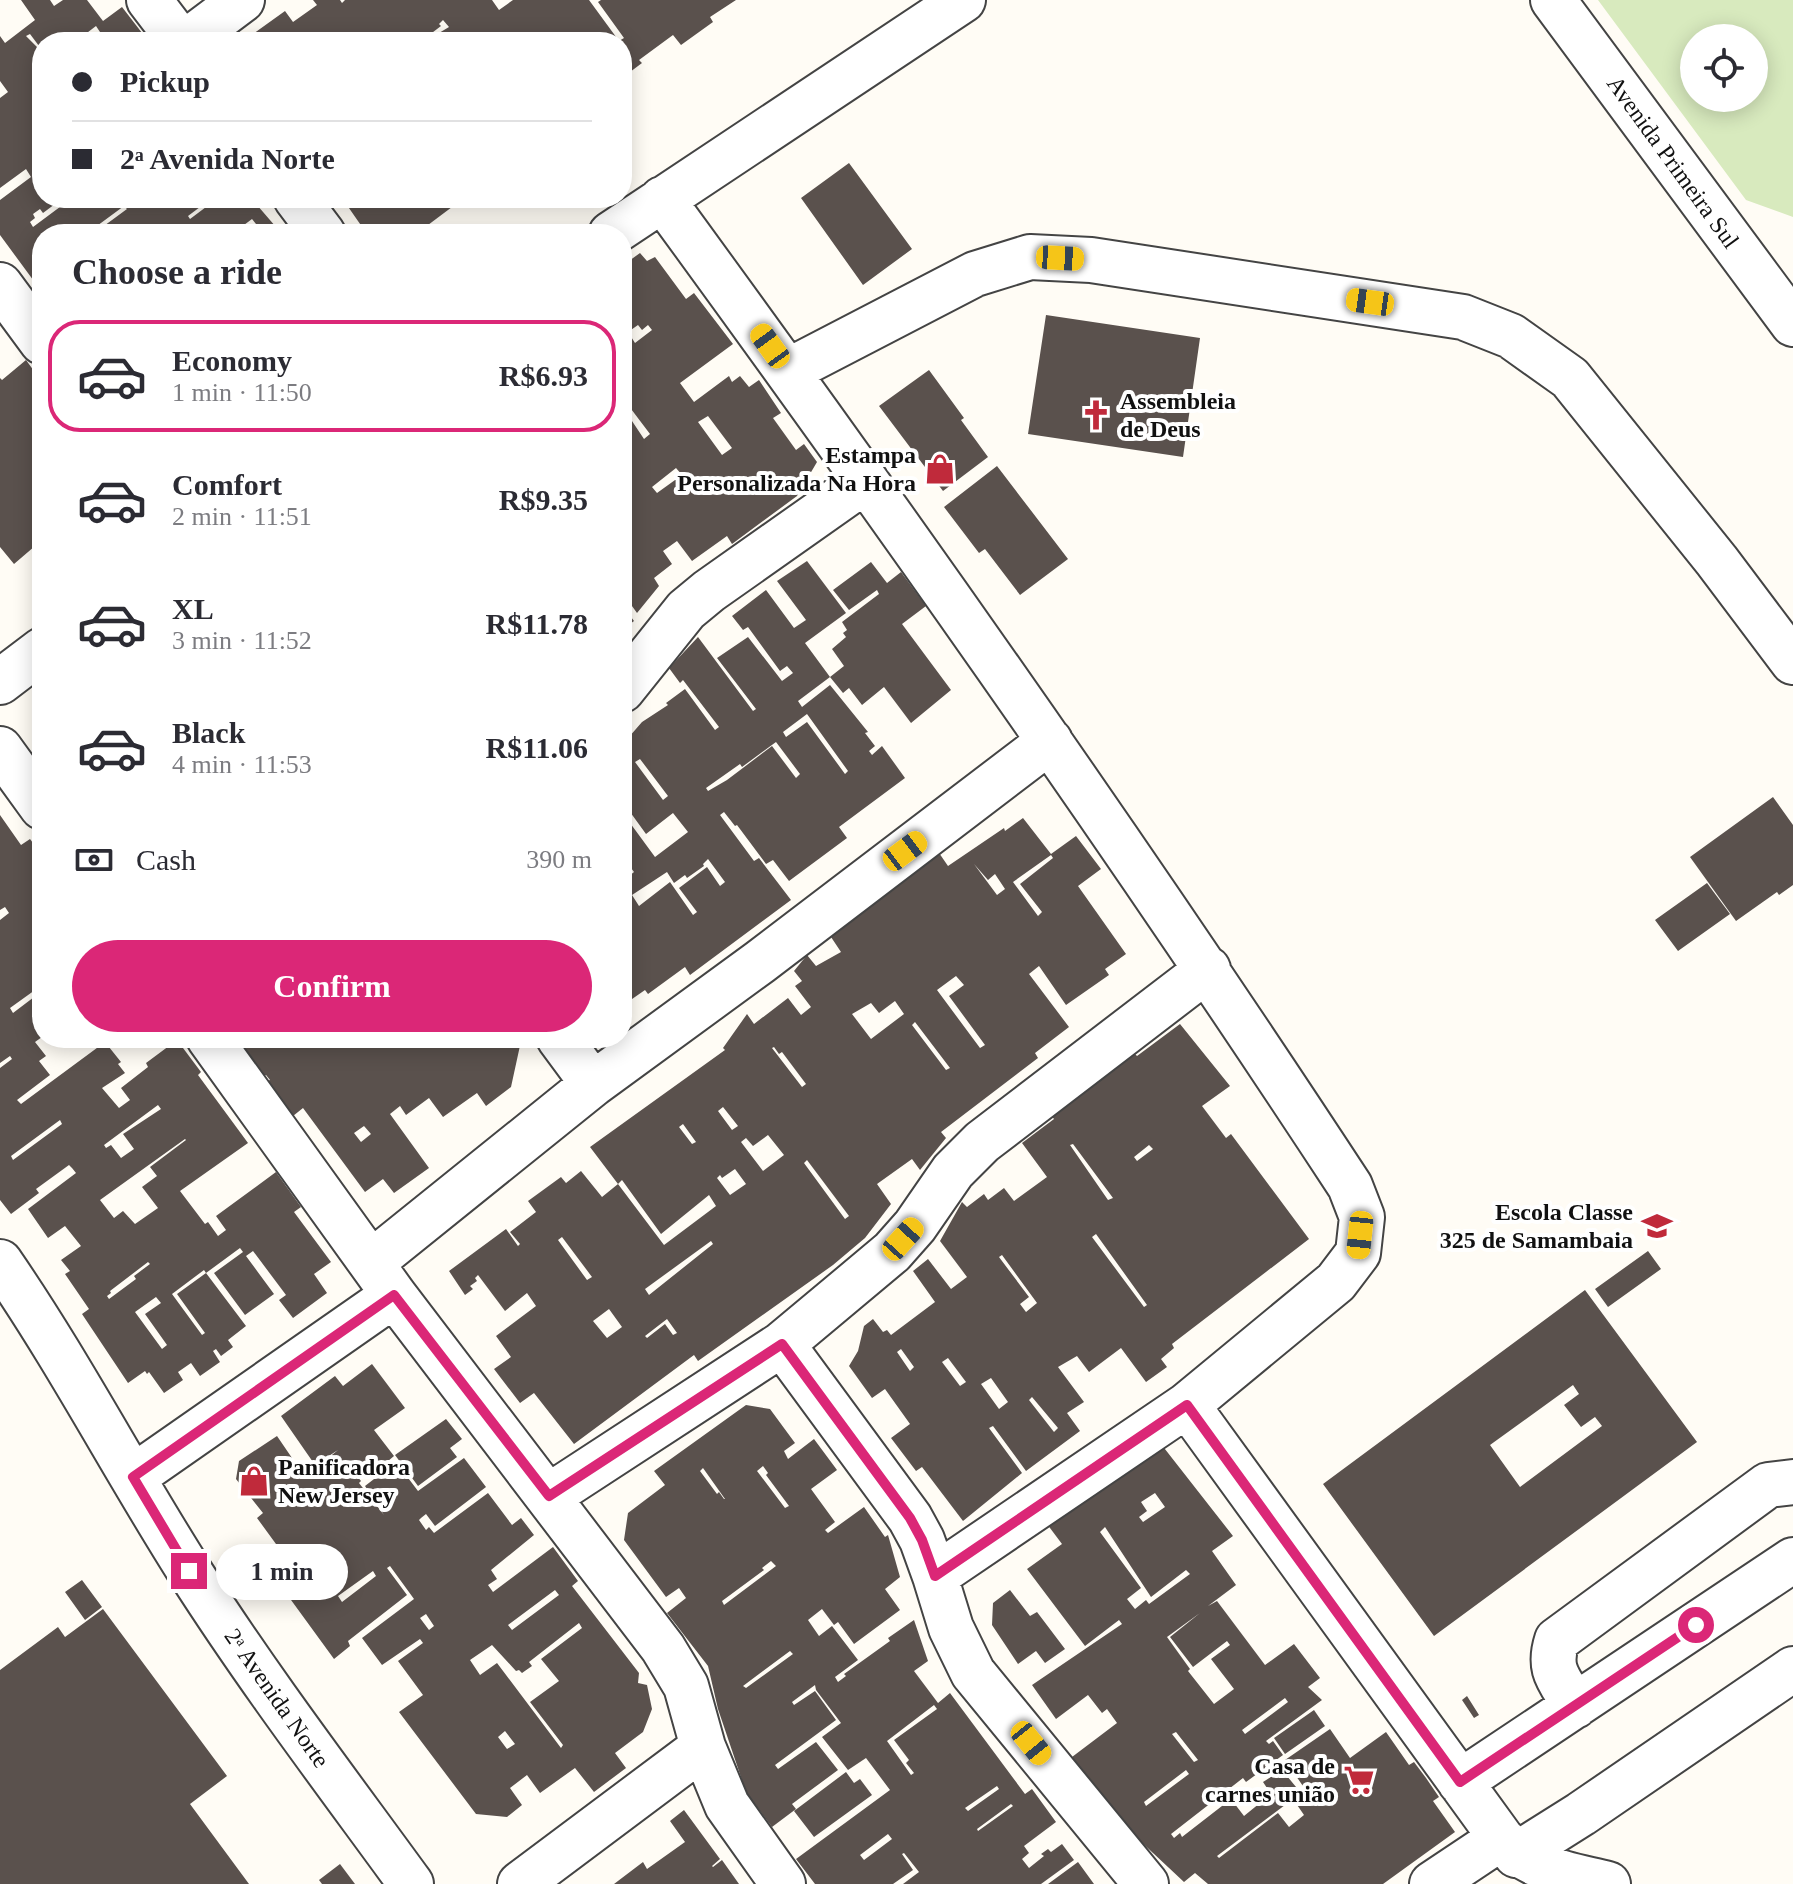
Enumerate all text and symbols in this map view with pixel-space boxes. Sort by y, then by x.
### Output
map controls [1680,24,1768,112]
button: locate [1680,24,1768,112]
text: Pickup [120,65,210,98]
street label: Avenida Primeira Sul [1602,71,1744,253]
text: 2ᵃ Avenida Norte [120,142,335,175]
car [1035,245,1085,271]
text: Choose a ride [72,252,282,292]
car [1345,287,1395,317]
car [746,320,794,372]
icon: car [76,340,148,412]
text: Economy [172,344,292,377]
text: R$6.93 [499,359,588,392]
text: 1 min · 11:50 [172,378,312,407]
place label: Assembleia de Deus [1120,388,1236,442]
church icon: Assembleia de Deus [1079,398,1113,432]
place label: Estampa Personalizada Na Hora [677,442,916,496]
shop icon: Estampa Personalizada Na Hora [923,452,957,486]
icon: car [76,464,148,536]
text: Comfort [172,468,282,501]
text: R$9.35 [499,483,588,516]
text: 2 min · 11:51 [172,502,312,531]
icon: car [76,588,148,660]
text: XL [172,592,214,625]
text: R$11.78 [485,607,588,640]
text: 3 min · 11:52 [172,626,312,655]
icon: car [76,712,148,784]
text: Black [172,716,245,749]
text: R$11.06 [485,731,588,764]
text: 4 min · 11:53 [172,750,312,779]
car [879,827,931,875]
icon: cash [72,838,116,882]
text: Cash [136,843,196,876]
text: 390 m [526,845,592,874]
button: Confirm [72,940,592,1032]
place label: Escola Classe 325 de Samambaia [1440,1199,1633,1253]
school or university icon: Escola Classe 325 de Samambaia [1640,1209,1674,1243]
car [1346,1210,1374,1260]
car [878,1213,928,1265]
place label: Panificadora New Jersey [278,1454,410,1508]
shop icon: Panificadora New Jersey [237,1464,271,1498]
callout: 1 min [217,1543,349,1599]
route end [171,1553,207,1589]
text: 1 min [251,1557,313,1586]
route start [1678,1607,1714,1643]
street label: 2ᵃ Avenida Norte [219,1624,335,1772]
car [1007,1717,1055,1769]
place label: Casa de carnes união [1205,1753,1335,1807]
supermarket icon: Casa de carnes união [1342,1763,1376,1797]

